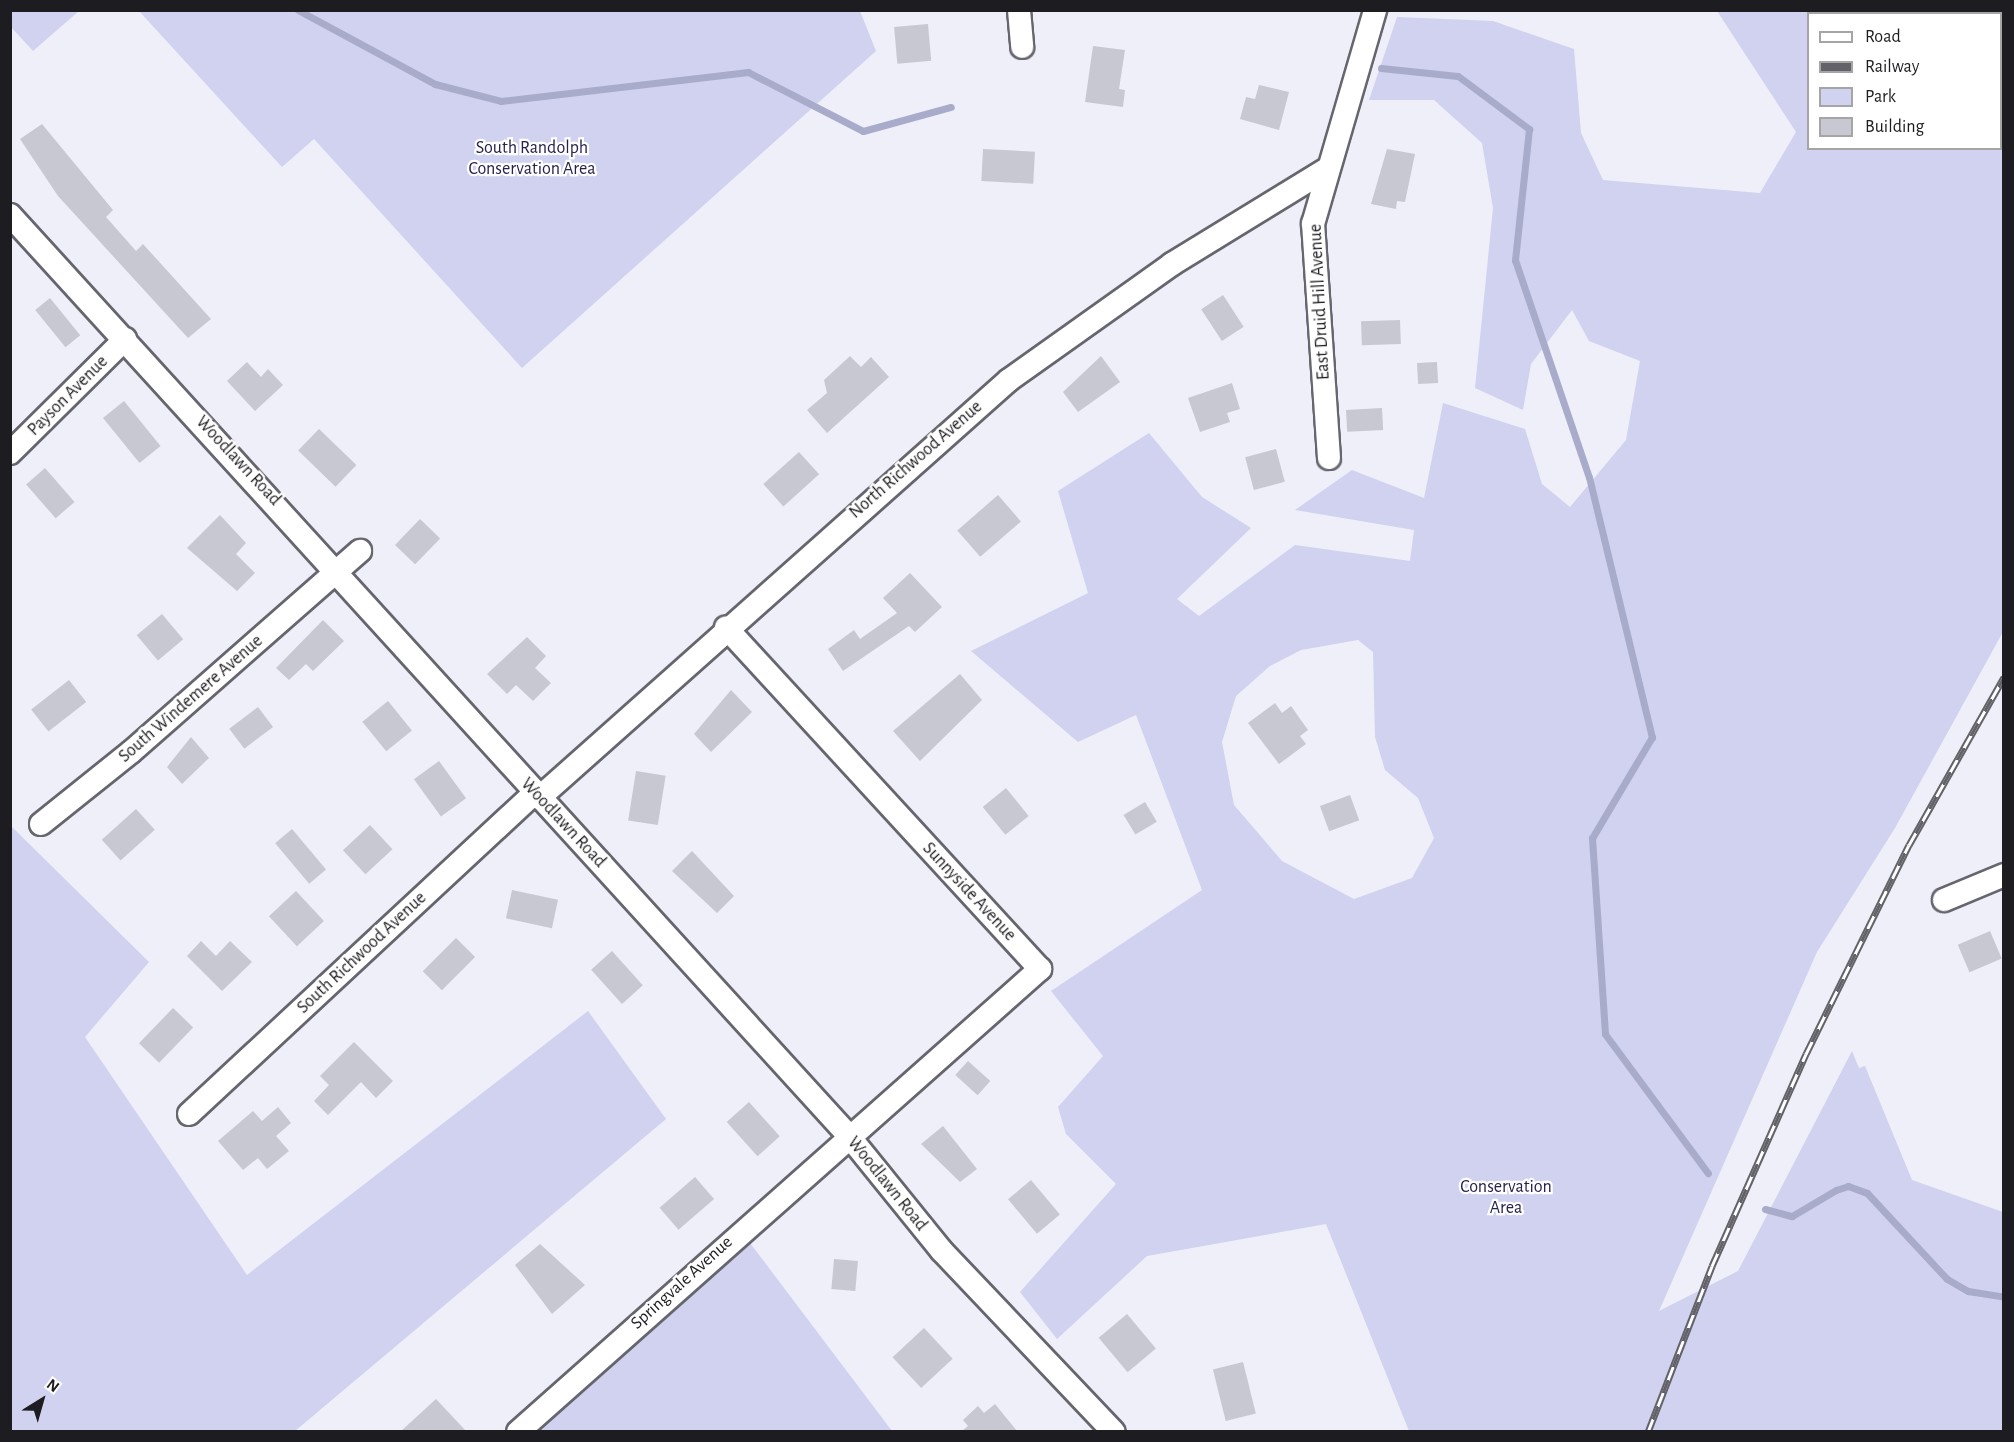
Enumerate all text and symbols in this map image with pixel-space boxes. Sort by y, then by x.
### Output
legend [1807,12,2002,150]
text: Road [1865,28,1901,46]
text: Railway [1865,58,1919,76]
text: Park [1865,88,1896,106]
text: Building [1865,118,1924,136]
park label: South Randolph Conservation Area [468,138,596,180]
street label: East Druid Hill Avenue [1305,223,1335,381]
street label: Payson Avenue [23,351,113,441]
street label: North Richwood Avenue [845,396,987,524]
street label: Woodlawn Road [191,412,285,510]
street label: South Windemere Avenue [115,631,267,767]
street label: Woodlawn Road [516,774,610,872]
street label: Sunnyside Avenue [918,838,1020,946]
street label: South Richwood Avenue [293,888,431,1018]
street label: Woodlawn Road [842,1133,932,1235]
park label: Conservation Area [1460,1177,1552,1220]
street label: Springvale Avenue [627,1232,737,1334]
north arrow [12,1370,72,1430]
text: N [44,1376,62,1395]

